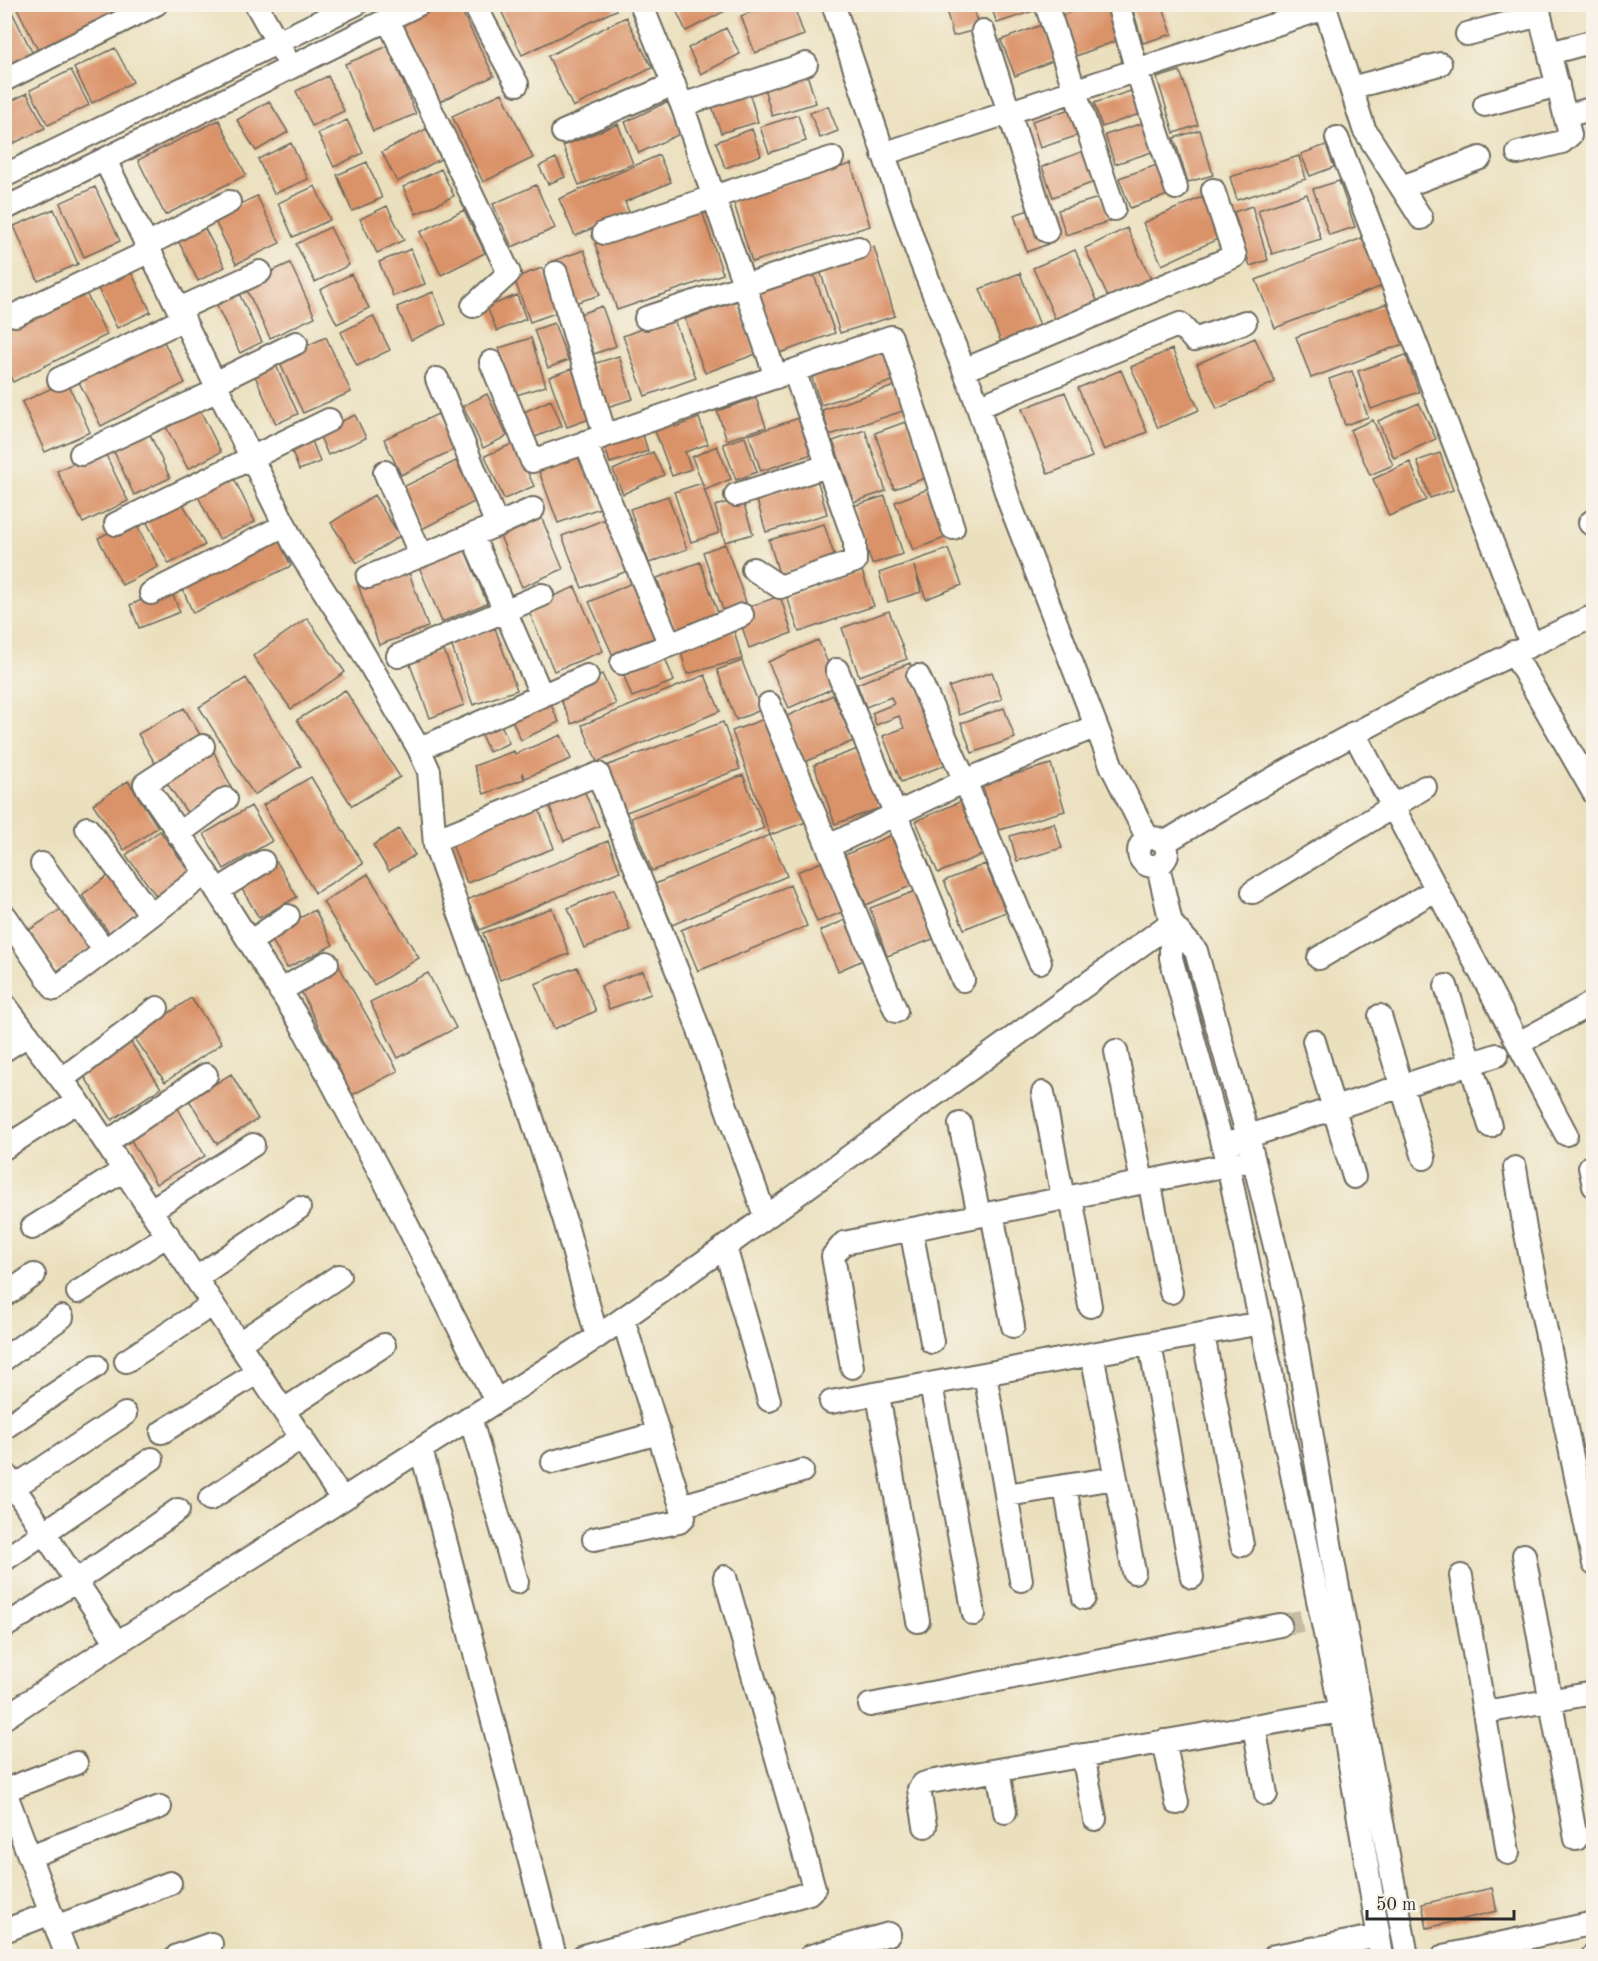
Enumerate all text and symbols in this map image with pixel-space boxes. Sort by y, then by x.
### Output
scale bar [1367,1883,1514,1921]
text: 50 m [1376,1896,1416,1914]

